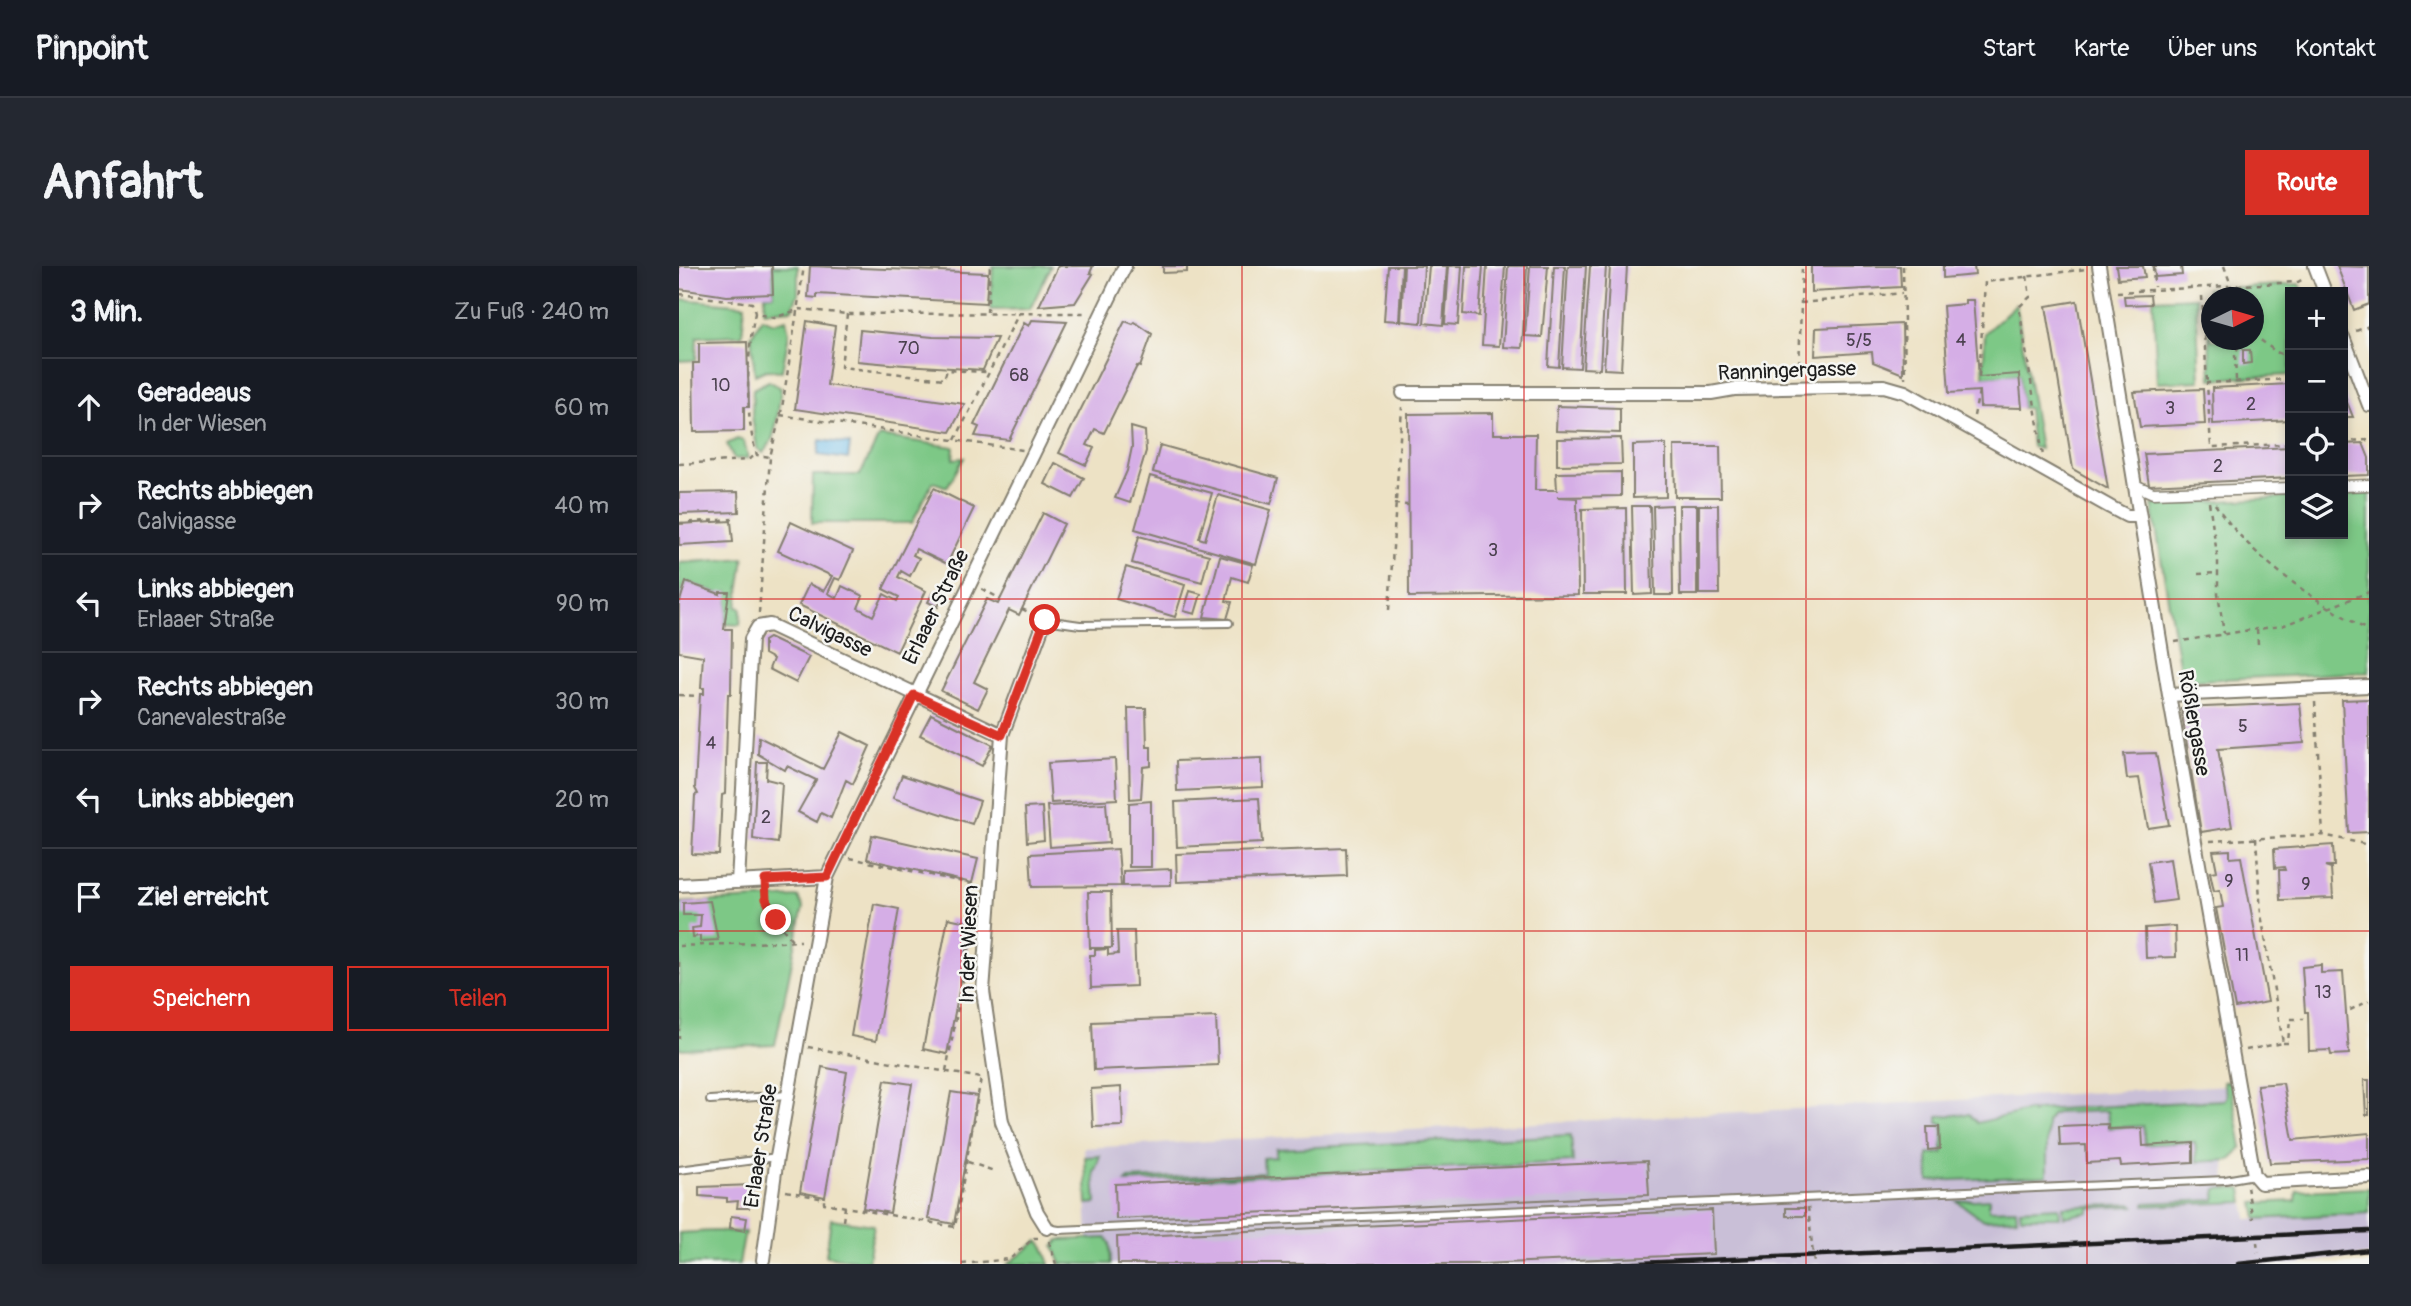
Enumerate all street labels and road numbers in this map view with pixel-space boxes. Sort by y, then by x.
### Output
street label: Ranningergasse [1717,355,1857,387]
street label: Erlaaer Straße [896,544,976,669]
street label: Calvigasse [783,600,877,664]
street label: Rößlergasse [2171,668,2217,779]
street label: In der Wiesen [953,884,985,1004]
street label: Erlaaer Straße [738,1081,784,1210]

